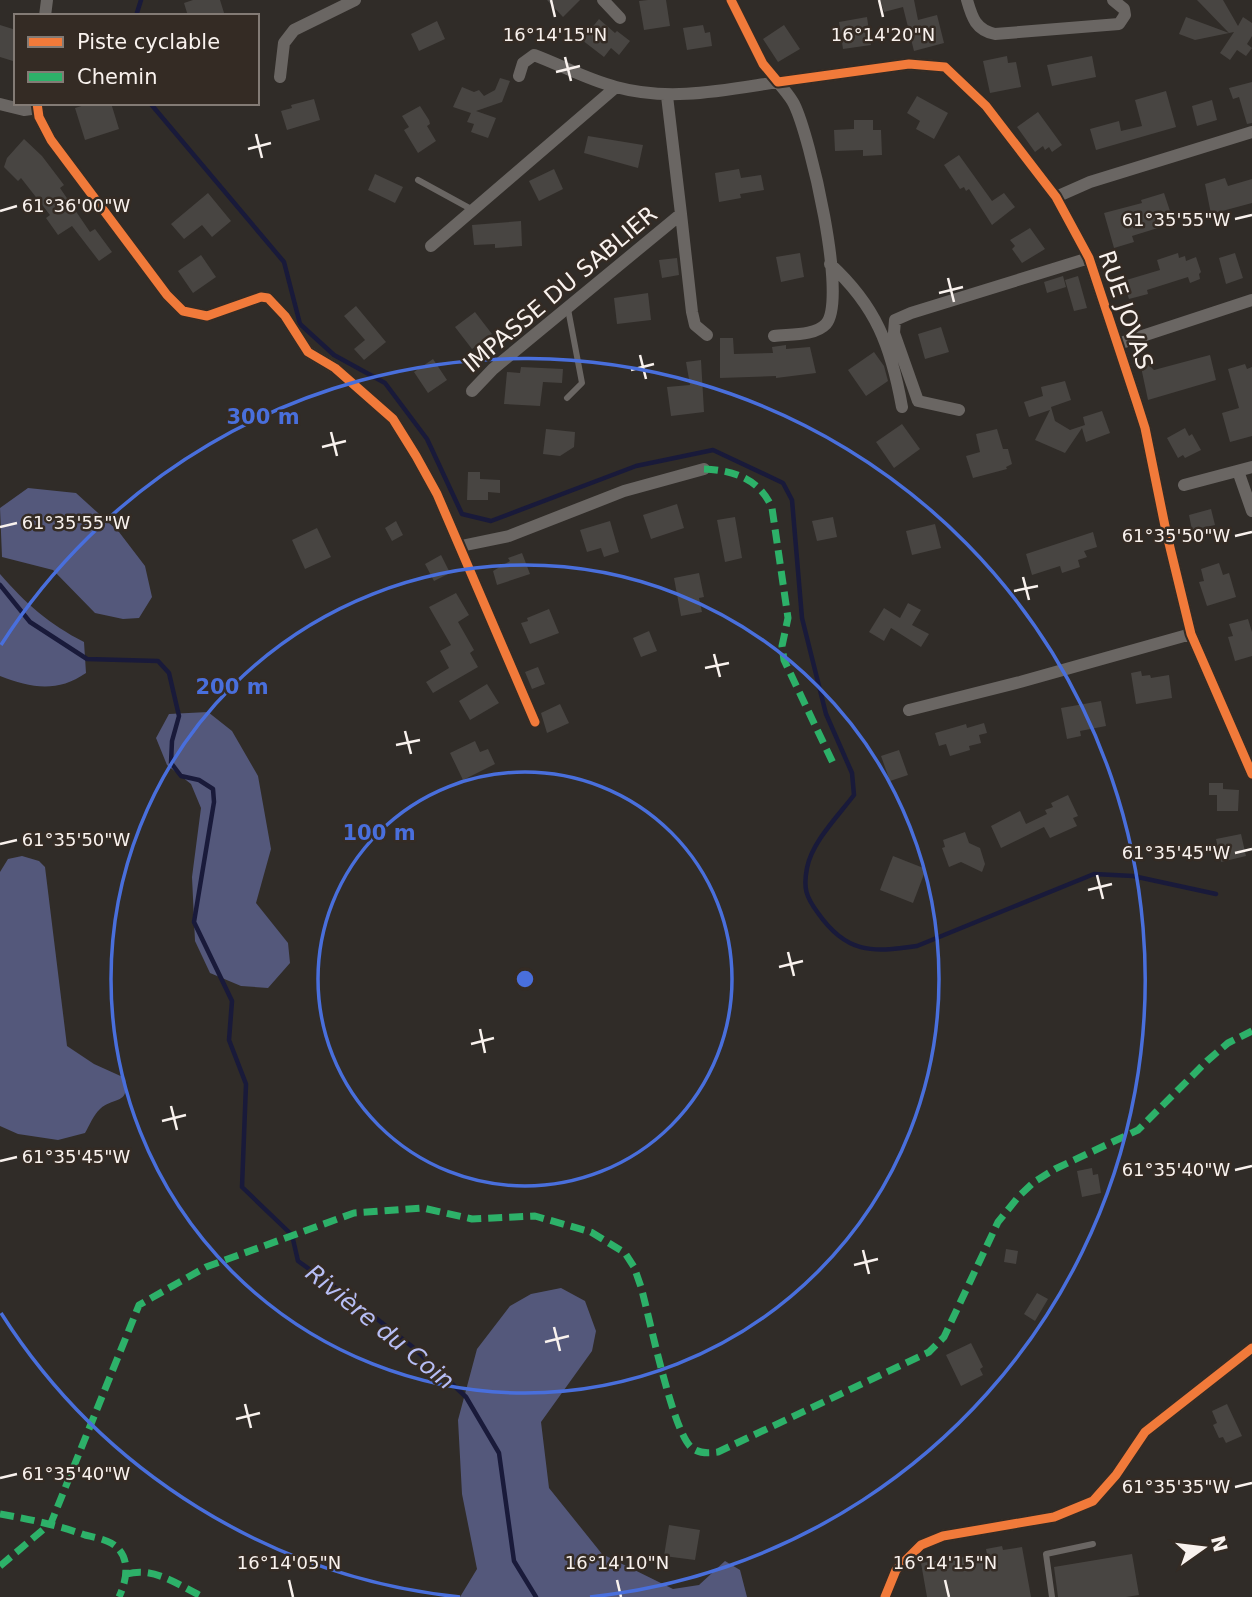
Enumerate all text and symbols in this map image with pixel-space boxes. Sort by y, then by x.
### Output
legend [14,14,259,105]
text: 16°14'15"N [503,24,607,45]
text: 16°14'20"N [831,24,935,45]
text: Piste cyclable [77,30,220,54]
text: Chemin [77,65,158,89]
text: 61°36'00"W [22,195,131,216]
street label: IMPASSE DU SABLIER [458,201,662,377]
text: 61°35'55"W [1122,209,1231,230]
street label: RUE JOVAS [1094,247,1158,373]
text: 300 m [226,405,300,429]
text: 61°35'55"W [22,512,131,533]
text: 61°35'50"W [1122,525,1231,546]
text: 200 m [195,675,269,699]
text: 100 m [342,821,416,845]
text: 61°35'50"W [22,829,131,850]
text: 61°35'45"W [1122,842,1231,863]
centre of rings [513,967,537,991]
text: 61°35'45"W [22,1146,131,1167]
text: 61°35'40"W [1122,1159,1231,1180]
water label: Rivière du Coin [300,1259,460,1395]
text: 61°35'40"W [22,1463,131,1484]
text: 61°35'35"W [1122,1476,1231,1497]
north arrow [1168,1513,1238,1583]
text: N [1207,1534,1232,1554]
text: 16°14'05"N [237,1552,341,1573]
text: 16°14'10"N [565,1552,669,1573]
text: 16°14'15"N [893,1552,997,1573]

